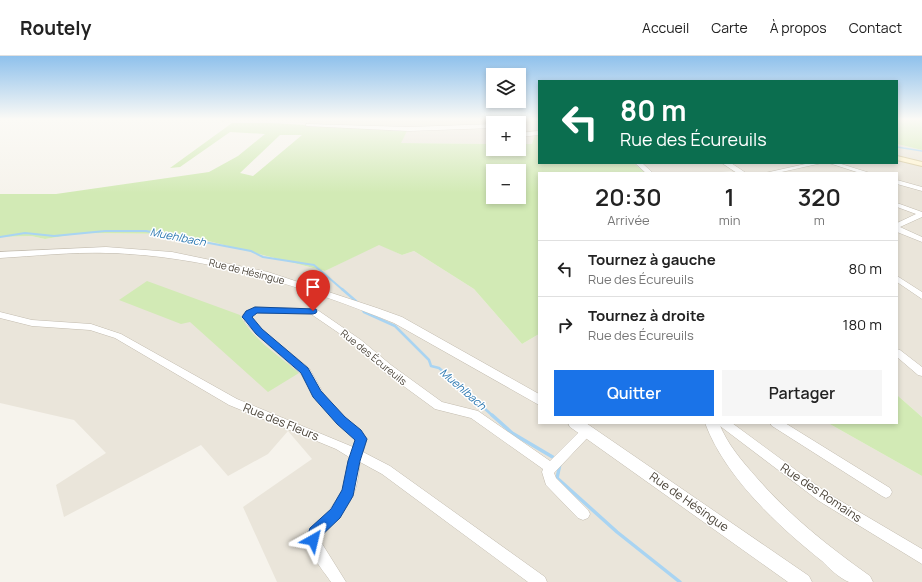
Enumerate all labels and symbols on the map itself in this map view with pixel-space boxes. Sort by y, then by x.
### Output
water label: Muehlbach [149,224,208,249]
street label: Rue de Hésingue [208,255,287,287]
pin [296,270,330,311]
street label: Rue des Écureuils [338,326,410,388]
water label: Muehlbach [437,364,490,413]
street label: Rue des Fleurs [241,399,322,444]
street label: Rue des Romains [777,459,865,526]
street label: Rue de Hésingue [646,468,732,535]
position arrow [292,519,334,561]

